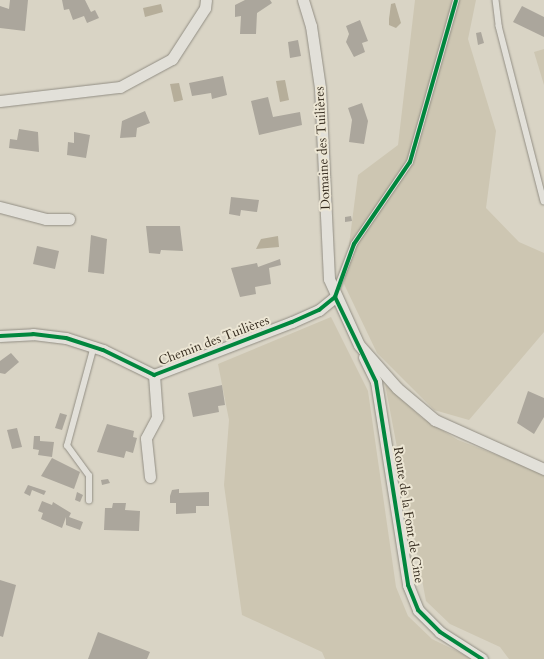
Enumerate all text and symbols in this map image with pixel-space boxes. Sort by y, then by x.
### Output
street label: Domaine des Tuilières [312,86,334,210]
street label: Chemin des Tuilières [156,313,272,369]
street label: Route de la Font de Cine [390,446,426,584]

